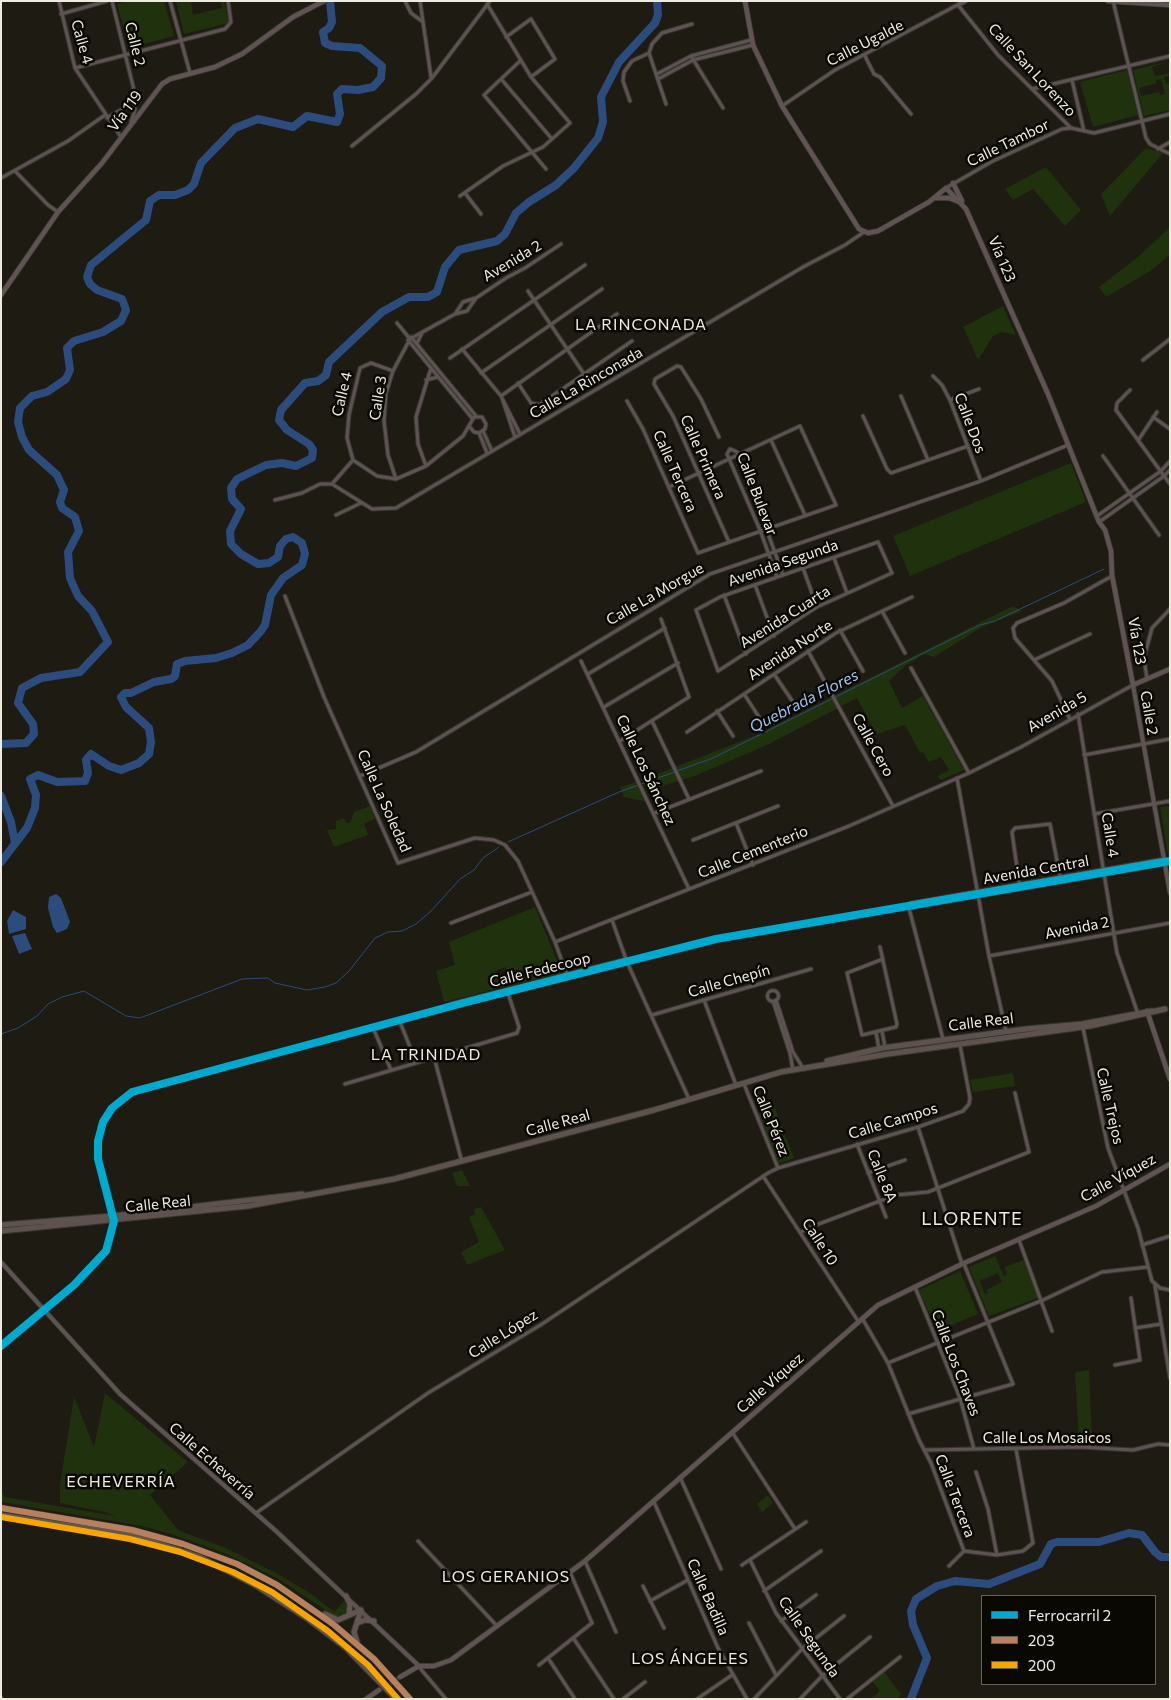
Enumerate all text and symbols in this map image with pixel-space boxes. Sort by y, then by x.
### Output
street label: Calle Ugalde [824,16,906,70]
street label: Calle 4 [67,18,97,66]
street label: Calle 2 [121,20,149,68]
street label: Calle San Lorenzo [984,20,1080,120]
street label: Vía 119 [104,87,146,135]
street label: Calle Tambor [964,115,1052,171]
street label: Vía 123 [984,233,1020,285]
street label: Avenida 2 [479,236,545,286]
district label: LA RINCONADA [574,315,708,335]
street label: Calle La Rinconada [526,343,646,423]
street label: Calle 4 [328,370,356,418]
street label: Calle 3 [366,374,390,422]
street label: Calle Dos [950,390,990,456]
street label: Calle Primera [676,412,730,502]
street label: Calle Tercera [649,427,701,515]
street label: Calle Bulevar [733,450,781,538]
street label: Avenida Segunda [726,536,840,590]
street label: Calle La Morgue [603,559,707,629]
street label: Avenida Cuarta [736,582,834,652]
street label: Avenida Norte [744,616,836,684]
street label: Vía 123 [1124,616,1150,666]
water label: Quebrada Flores [746,665,862,737]
street label: Avenida 5 [1024,688,1090,736]
street label: Calle 2 [1136,689,1162,737]
street label: Calle Cero [848,710,898,780]
street label: Calle Los Sánchez [612,712,680,828]
street label: Calle La Soledad [353,747,415,855]
street label: Calle 4 [1098,811,1122,859]
street label: Calle Cementerio [695,822,811,882]
street label: Avenida Central [982,852,1090,888]
street label: Avenida 2 [1043,913,1111,943]
street label: Calle Fedecoop [488,949,592,991]
street label: Calle Chepín [686,961,772,1001]
street label: Calle Real [947,1009,1015,1035]
district label: LA TRINIDAD [369,1045,483,1065]
street label: Calle Trejos [1092,1066,1128,1146]
street label: Calle Pérez [749,1083,793,1159]
street label: Calle Campos [846,1099,940,1143]
street label: Calle Real [524,1106,592,1140]
street label: Calle 8A [863,1147,901,1205]
street label: Calle Víquez [1077,1150,1159,1206]
street label: Calle Real [124,1192,192,1216]
district label: LLORENTE [920,1208,1024,1230]
street label: Calle 10 [798,1215,842,1269]
street label: Calle López [465,1306,541,1362]
street label: Calle Los Chaves [927,1307,985,1419]
street label: Calle Víquez [733,1349,807,1417]
street label: Calle Echeverría [165,1419,259,1503]
street label: Calle Los Mosaicos [983,1429,1111,1447]
street label: Calle Tercera [931,1452,979,1540]
district label: ECHEVERRÍA [65,1472,177,1492]
street label: Calle Badilla [683,1556,733,1638]
district label: LOS GERANIOS [440,1567,572,1587]
street label: Calle Segunda [774,1593,844,1681]
legend [981,1595,1156,1685]
text: Ferrocarril 2 [1028,1606,1111,1624]
text: 203 [1028,1631,1055,1649]
district label: LOS ÁNGELES [630,1649,750,1669]
text: 200 [1028,1656,1056,1674]

